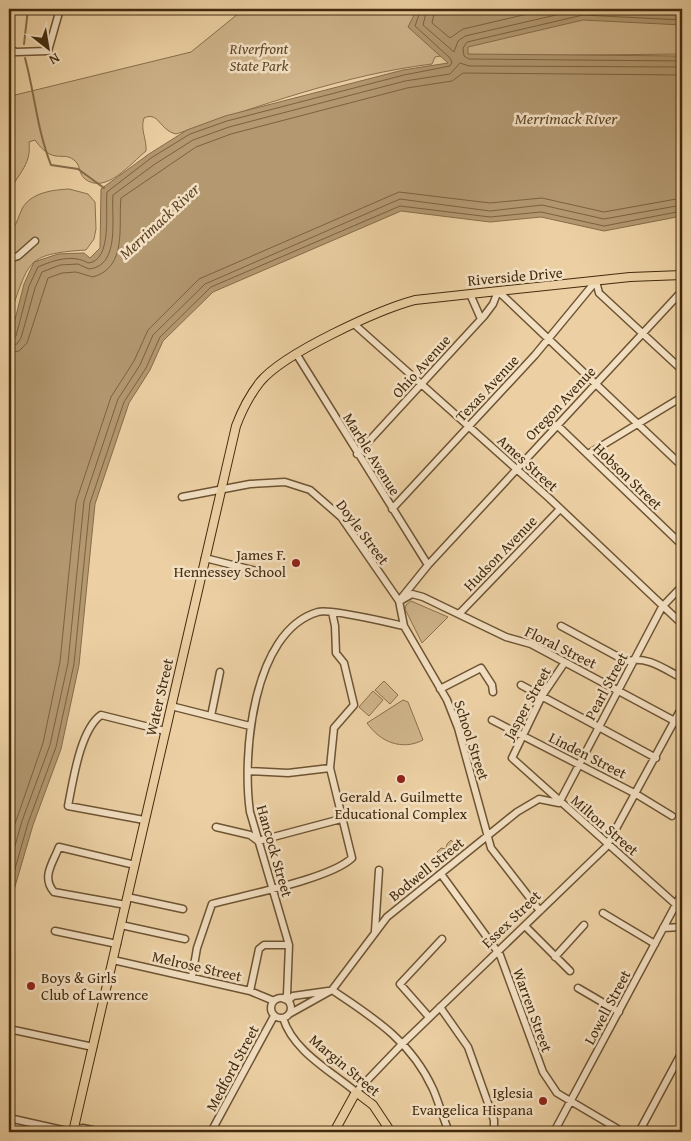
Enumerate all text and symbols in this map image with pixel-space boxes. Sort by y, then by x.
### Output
north arrow [22,22,72,72]
park label: Riverfront State Park [229,38,289,76]
text: N [45,48,64,70]
water label: Merrimack River [515,106,618,130]
water label: Merrimack River [113,177,205,265]
street label: Riverside Drive [467,261,563,291]
street label: Ohio Avenue [387,330,455,402]
street label: Texas Avenue [450,350,524,426]
street label: Oregon Avenue [520,361,600,445]
street label: Marble Avenue [338,409,406,499]
street label: Ames Street [493,430,564,497]
street label: Hobson Street [589,438,668,515]
street label: Doyle Street [332,495,395,570]
street label: Hudson Avenue [459,511,541,595]
place label: James F. Hennessey School [174,544,286,582]
marker: James F. Hennessey School [290,557,302,569]
street label: Floral Street [521,621,601,674]
street label: Pearl Street [579,648,633,724]
street label: Water Street [140,655,178,738]
street label: Jasper Street [497,662,556,745]
street label: School Street [449,697,495,783]
street label: Linden Street [546,726,631,784]
marker: Gerald A. Guilmette Educational Complex [395,773,407,785]
place label: Gerald A. Guilmette Educational Complex [335,786,468,824]
street label: Milton Street [567,790,644,861]
street label: Hancock Street [252,802,298,900]
street label: Bodwell Street [384,832,469,906]
street label: Essex Street [477,885,546,953]
street label: Melrose Street [150,945,245,987]
street label: Warren Street [508,965,558,1056]
street label: Lowell Street [579,965,636,1048]
place label: Boys & Girls Club of Lawrence [41,967,148,1005]
marker: Boys & Girls Club of Lawrence [25,980,37,992]
street label: Medford Street [200,1020,264,1115]
street label: Margin Street [305,1029,386,1101]
place label: Iglesia Evangelica Hispana [412,1082,533,1120]
marker: Iglesia Evangelica Hispana [537,1095,549,1107]

